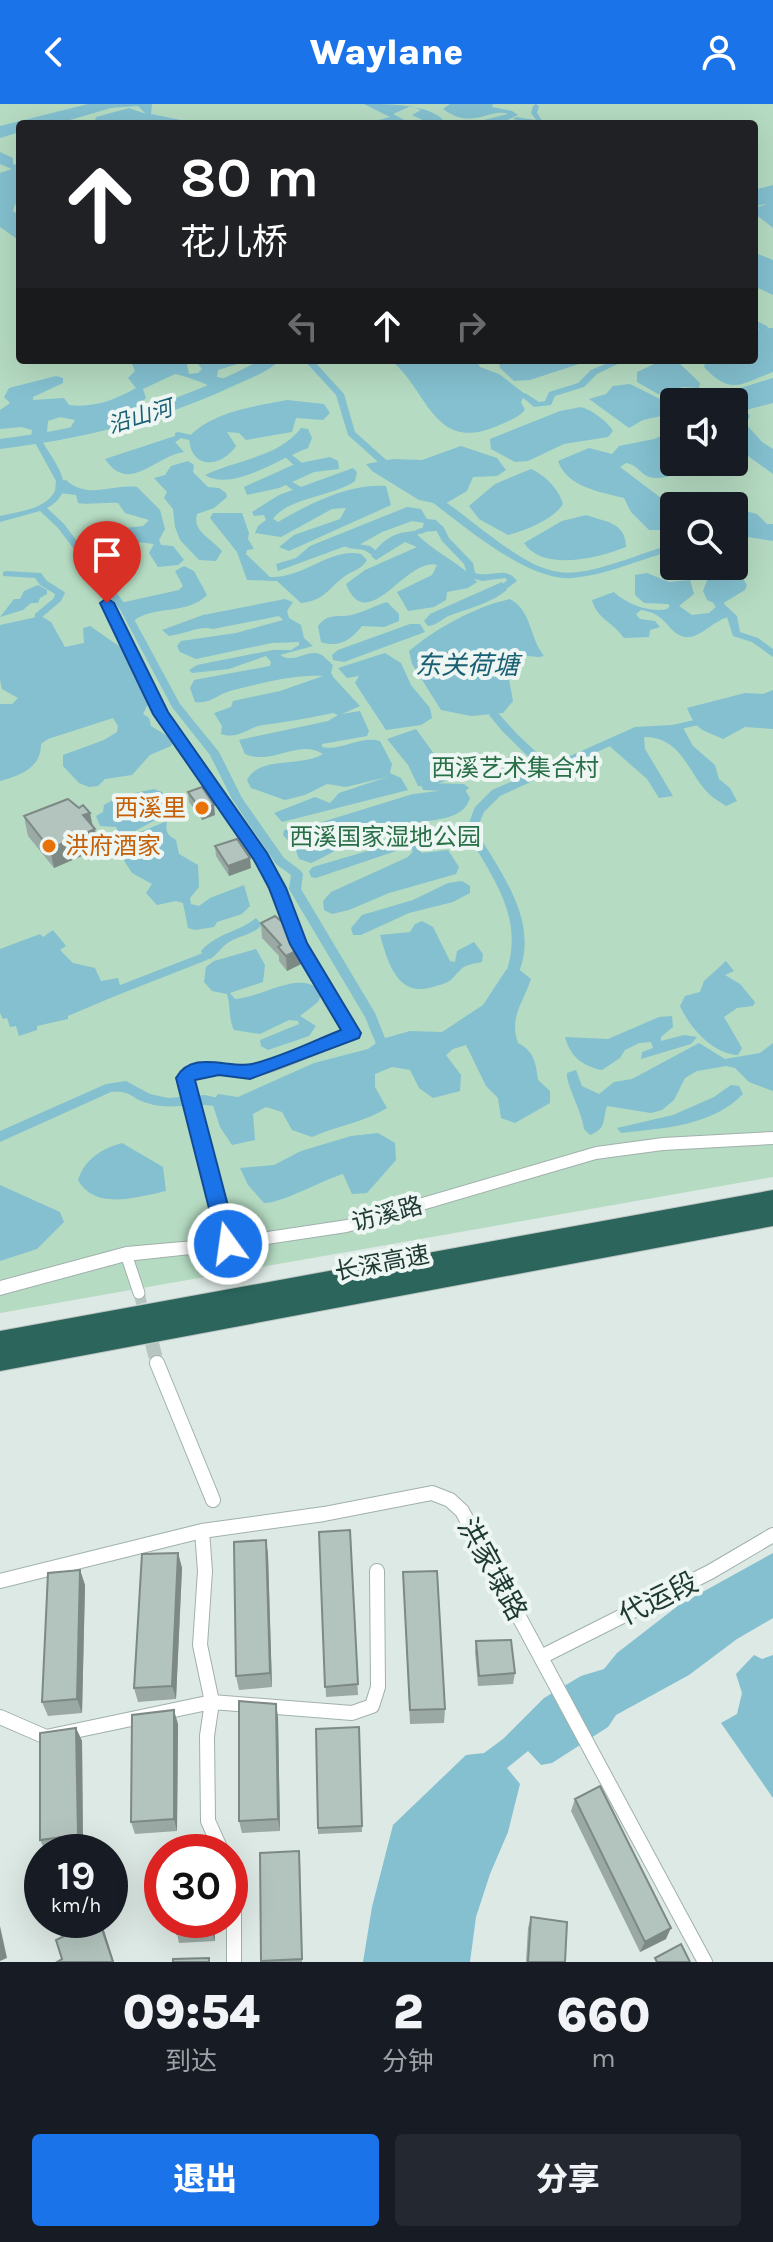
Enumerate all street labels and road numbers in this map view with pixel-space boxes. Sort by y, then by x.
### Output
street label: 访溪路 [349,1191,425,1237]
street label: 长深高速 [332,1240,432,1286]
street label: 洪家埭路 [451,1512,534,1626]
street label: 代运段 [613,1565,703,1632]

